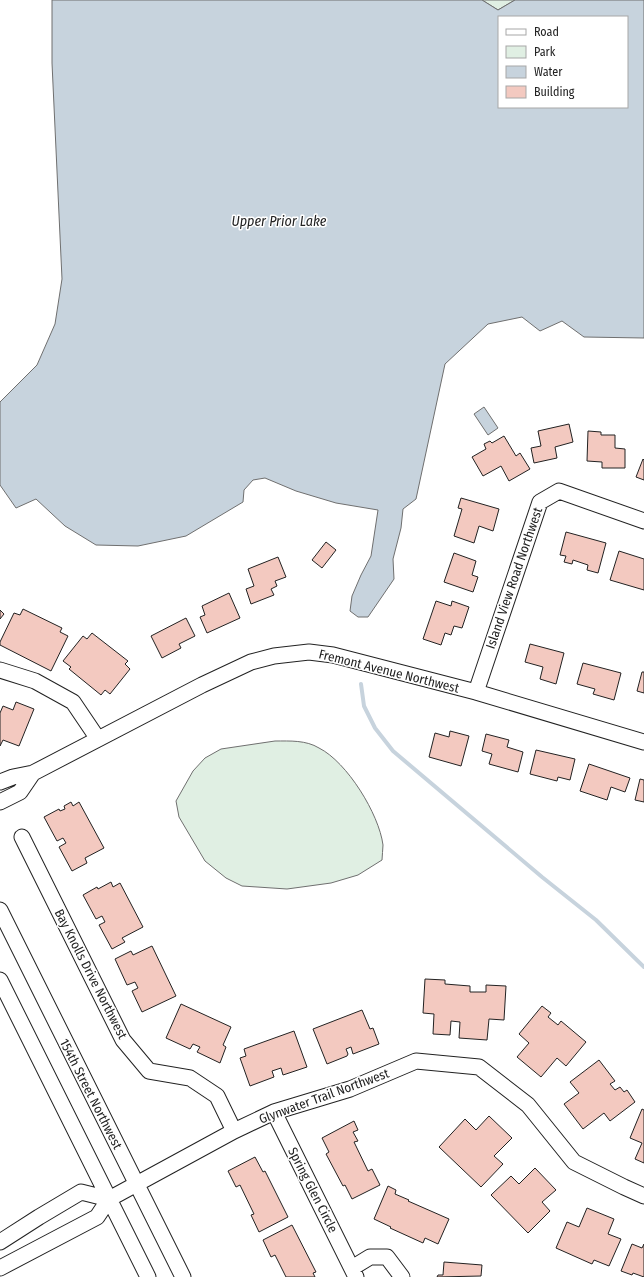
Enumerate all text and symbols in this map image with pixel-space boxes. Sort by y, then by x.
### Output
legend [498,16,628,108]
text: Road [534,25,559,39]
text: Park [534,45,556,59]
text: Water [534,65,563,79]
text: Building [534,85,575,99]
water label: Upper Prior Lake [231,213,327,230]
street label: Island View Road Northwest [483,505,546,651]
street label: Fremont Avenue Northwest [317,646,461,696]
street label: Bay Knolls Drive Northwest [52,907,131,1042]
street label: 154th Street Northwest [57,1036,126,1152]
street label: Glynwater Trail Northwest [257,1065,392,1127]
street label: Spring Glen Circle [285,1145,341,1235]

